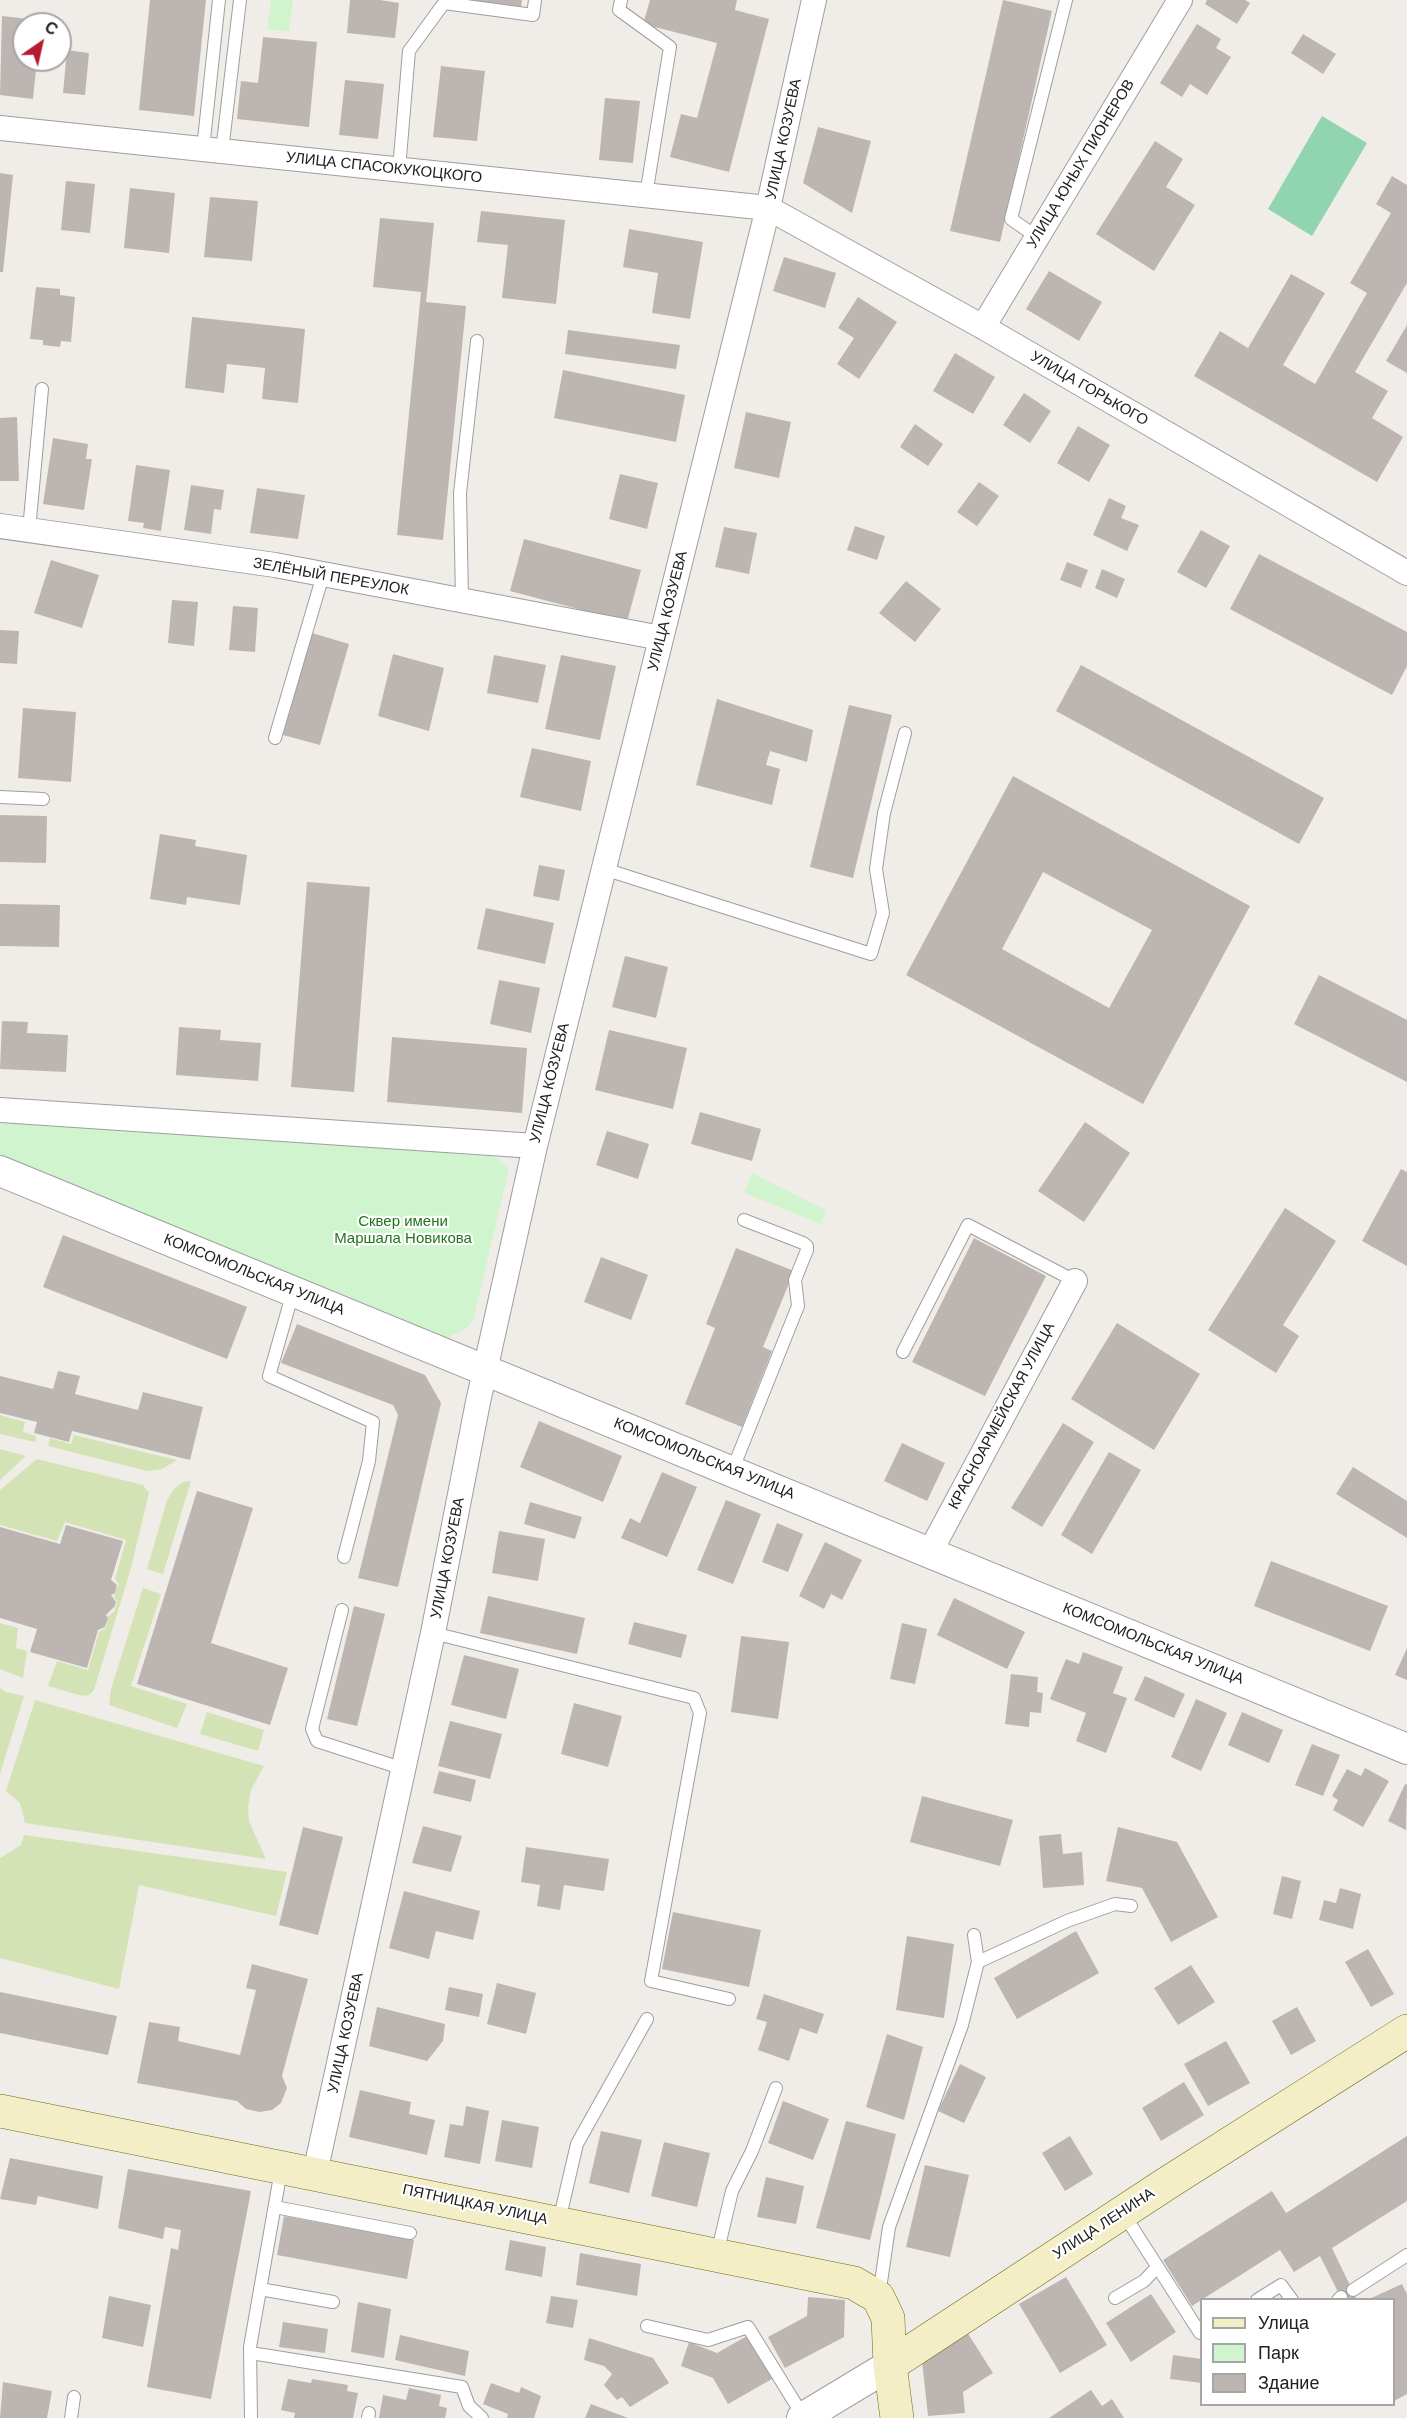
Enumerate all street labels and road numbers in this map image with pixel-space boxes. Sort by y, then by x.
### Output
street label: УЛИЦА ЮНЫХ ПИОНЕРОВ [1023,76,1139,252]
street label: УЛИЦА КОЗУЕВА [762,77,806,201]
street label: УЛИЦА СПАСОКУКОЦКОГО [285,149,483,187]
street label: УЛИЦА ГОРЬКОГО [1027,348,1151,430]
street label: УЛИЦА КОЗУЕВА [644,549,692,673]
street label: ЗЕЛЁНЫЙ ПЕРЕУЛОК [252,554,410,600]
street label: УЛИЦА КОЗУЕВА [526,1021,574,1145]
street label: КОМСОМОЛЬСКАЯ УЛИЦА [161,1230,347,1320]
street label: КРАСНОАРМЕЙСКАЯ УЛИЦА [945,1320,1059,1512]
street label: КОМСОМОЛЬСКАЯ УЛИЦА [611,1414,797,1504]
street label: УЛИЦА КОЗУЕВА [427,1496,469,1620]
street label: КОМСОМОЛЬСКАЯ УЛИЦА [1060,1599,1246,1689]
street label: УЛИЦА КОЗУЕВА [324,1971,368,2095]
street label: ПЯТНИЦКАЯ УЛИЦА [401,2181,549,2229]
street label: УЛИЦА ЛЕНИНА [1050,2185,1158,2263]

